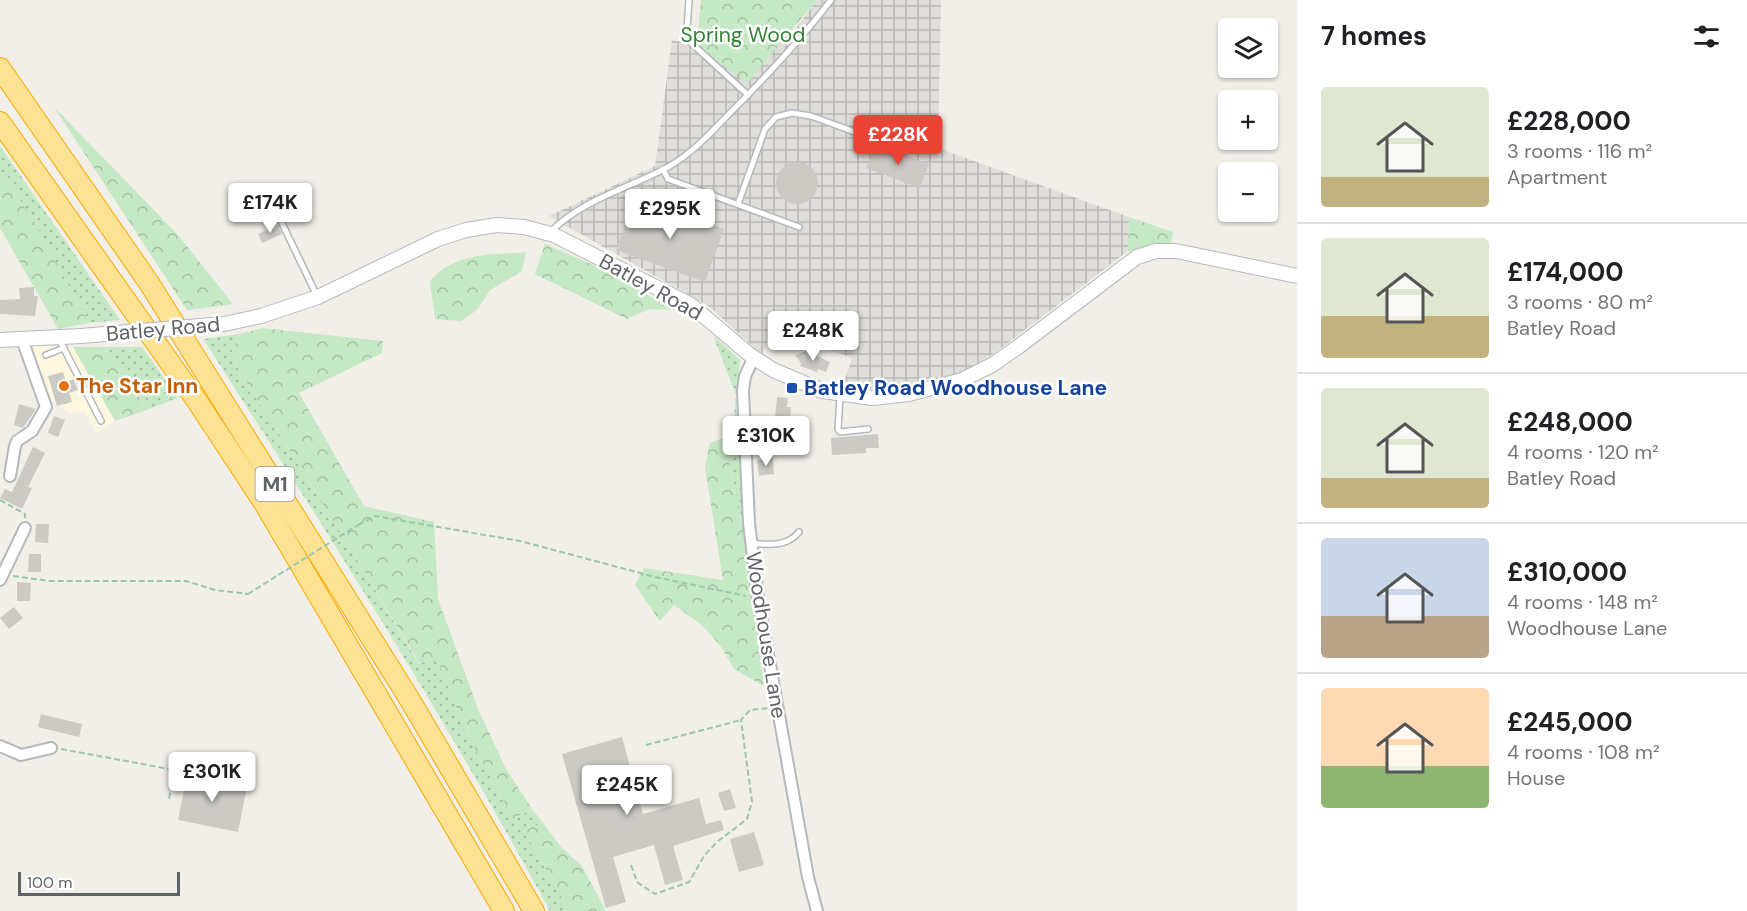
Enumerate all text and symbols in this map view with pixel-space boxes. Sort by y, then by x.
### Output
map controls [1218,18,1278,222]
button: layers [1218,18,1278,78]
text: 7 homes [1321,19,1427,53]
icon: filters [1690,20,1723,53]
park label: Spring Wood [681,21,805,49]
button: + [1218,90,1278,150]
text: £228,000 [1507,104,1631,138]
icon: home [1369,111,1441,183]
pin: £228K [856,115,940,166]
text: £228K [867,121,929,147]
text: 3 rooms · 116 m² [1507,138,1652,164]
button: − [1218,162,1278,222]
text: Apartment [1507,164,1607,190]
pin: £174K [228,183,312,234]
text: £174K [242,189,298,215]
pin: £295K [628,189,712,240]
text: £295K [639,195,701,221]
street label: Batley Road [594,247,708,327]
text: £174,000 [1507,255,1624,289]
icon: home [1369,262,1441,334]
text: 3 rooms · 80 m² [1507,289,1653,315]
street label: Batley Road [105,310,221,348]
pin: £248K [771,311,855,362]
text: Batley Road [1507,315,1616,341]
text: £248K [782,317,844,343]
place label: The Star Inn [76,372,198,400]
place label: Batley Road Woodhouse Lane [804,374,1107,402]
marker: The Star Inn [57,379,71,393]
marker: Batley Road Woodhouse Lane [785,381,799,395]
text: £248,000 [1507,405,1633,439]
icon: home [1369,412,1441,484]
pin: £310K [724,416,808,467]
text: £310K [737,422,795,448]
text: 4 rooms · 120 m² [1507,439,1659,465]
text: Batley Road [1507,465,1616,491]
road number: M1 [256,467,294,501]
street label: Woodhouse Lane [739,550,793,720]
text: £310,000 [1507,555,1627,589]
icon: home [1369,562,1441,634]
text: 4 rooms · 148 m² [1507,589,1658,615]
text: Woodhouse Lane [1507,615,1667,641]
text: £245,000 [1507,705,1633,739]
icon: home [1369,712,1441,784]
text: 4 rooms · 108 m² [1507,739,1659,765]
pin: £301K [170,752,254,803]
text: £301K [182,758,242,784]
pin: £245K [585,765,669,816]
text: House [1507,765,1565,791]
text: £245K [596,771,658,797]
scale bar [18,869,180,896]
text: 100 m [27,872,72,893]

